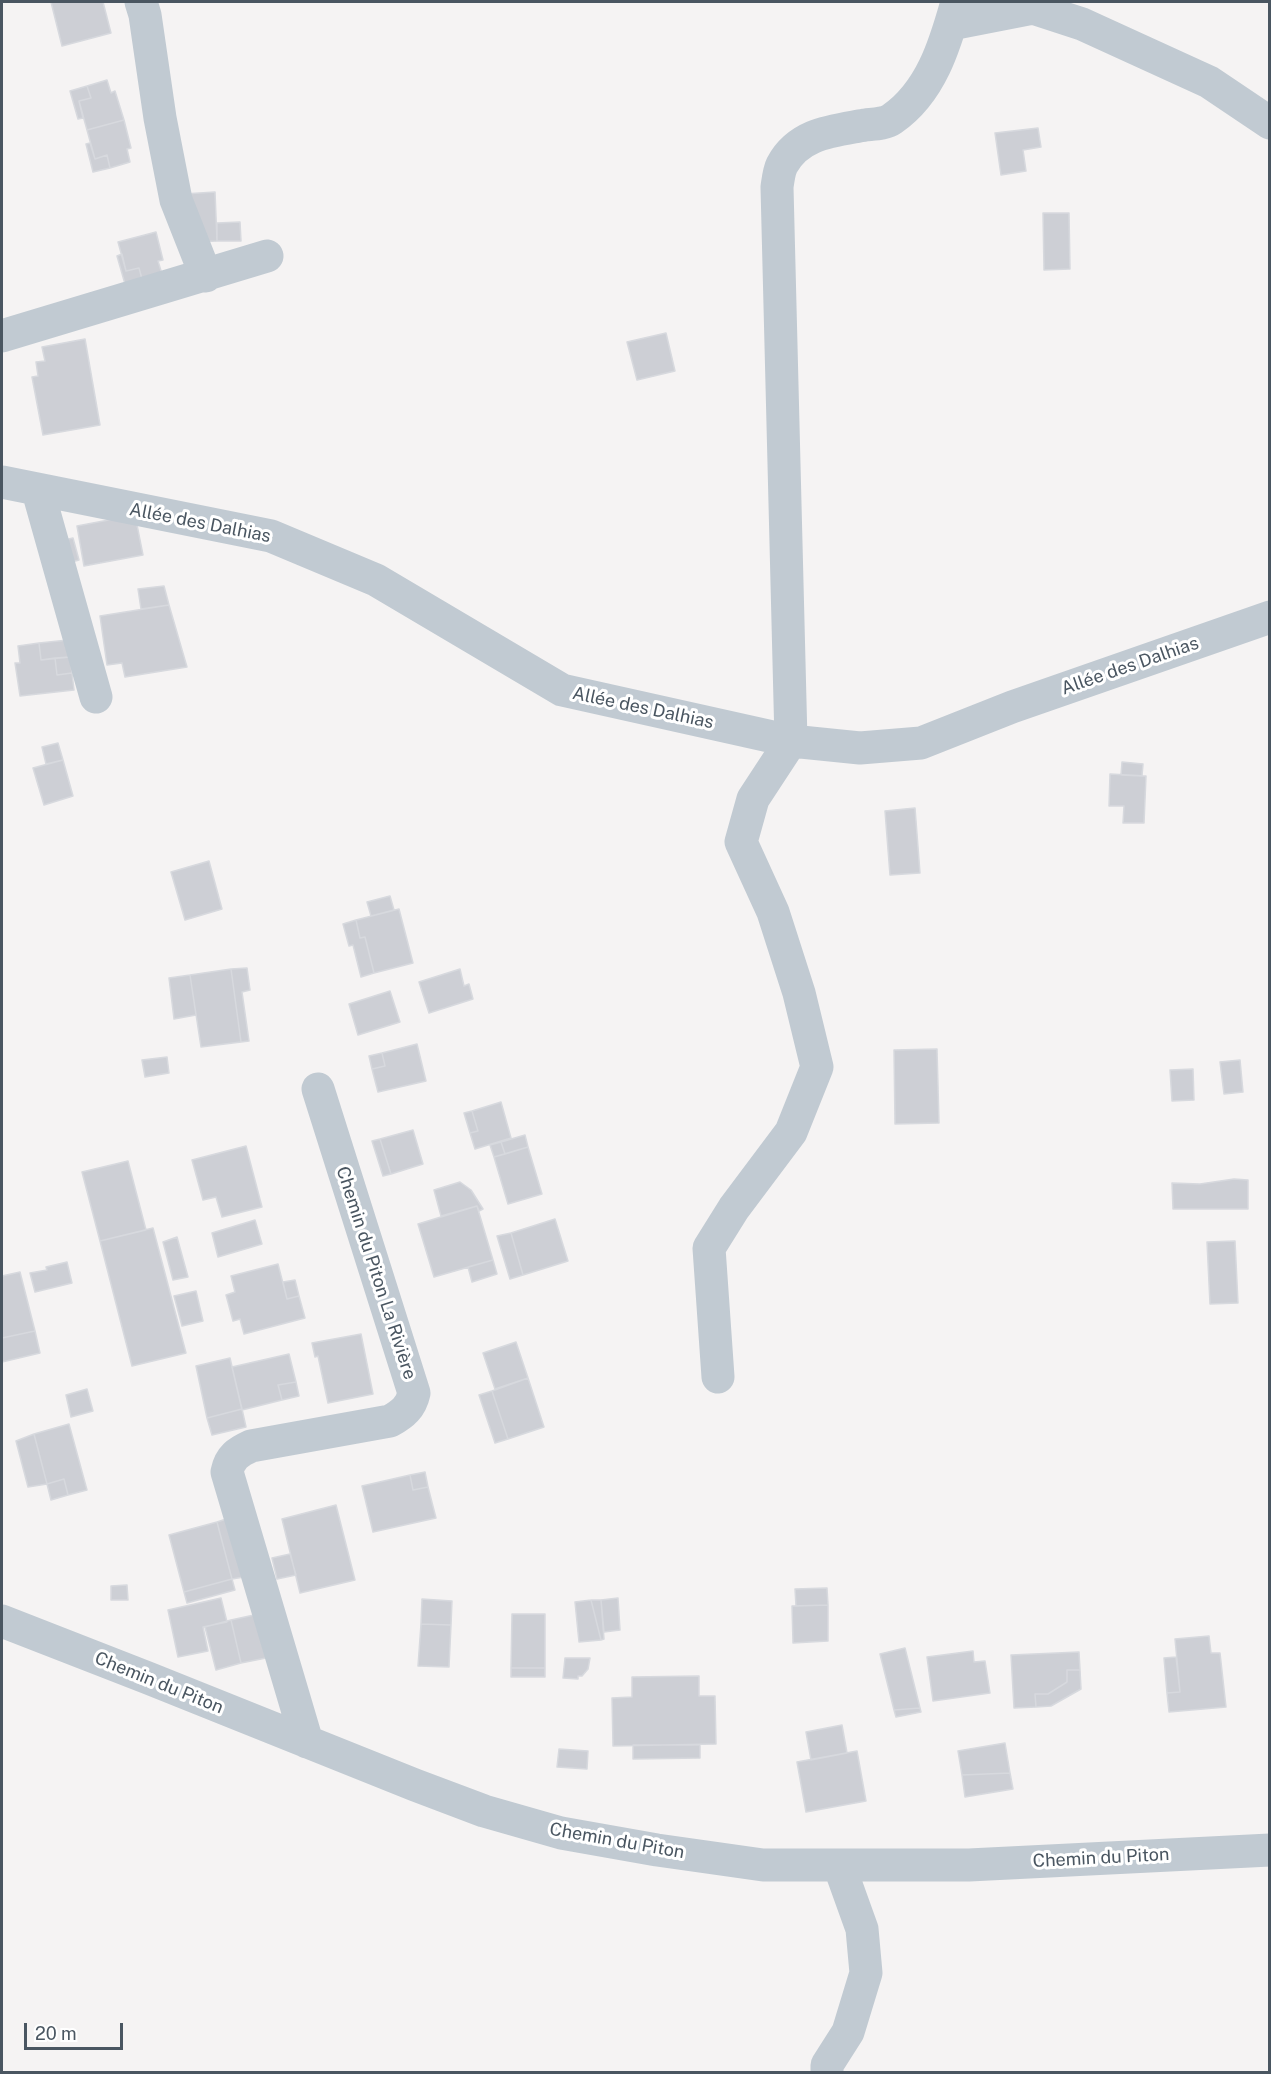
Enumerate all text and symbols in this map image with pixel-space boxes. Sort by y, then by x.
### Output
street label: Allée des Dalhias [127,499,273,547]
street label: Allée des Dalhias [1059,632,1201,700]
street label: Allée des Dalhias [570,682,716,734]
street label: Chemin du Piton La Rivière [331,1164,421,1382]
street label: Chemin du Piton [92,1647,226,1719]
street label: Chemin du Piton [548,1818,686,1864]
street label: Chemin du Piton [1032,1844,1170,1872]
scale bar [27,2011,126,2049]
text: 20 m [35,2023,77,2044]

